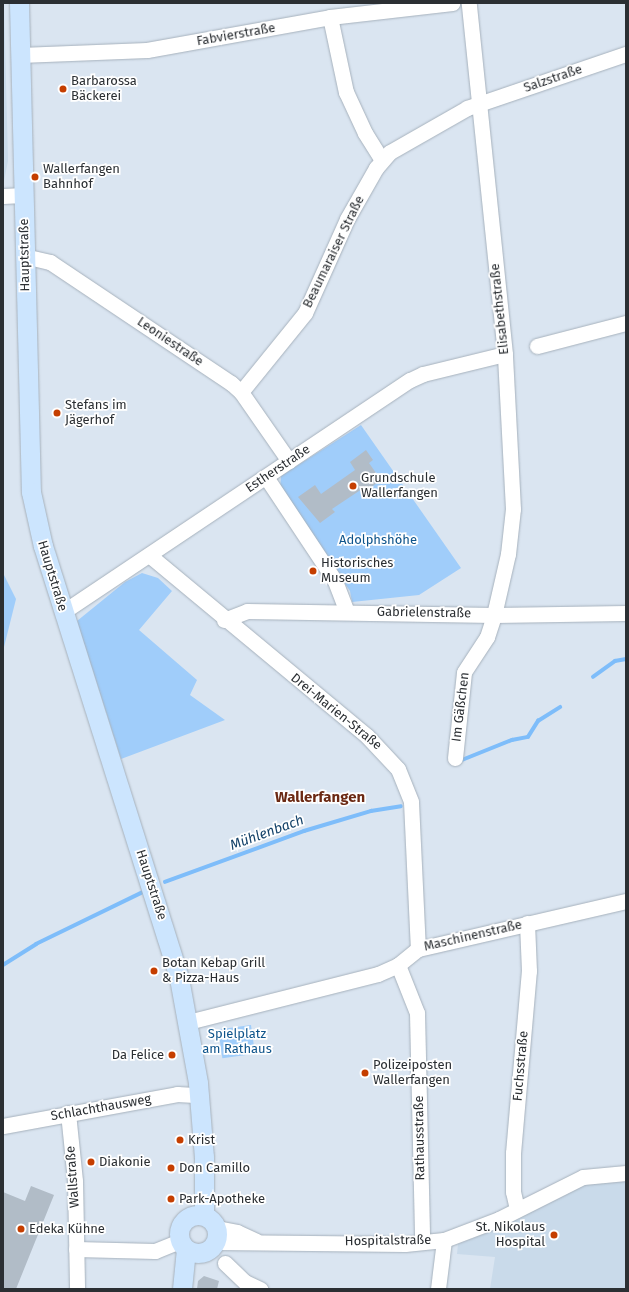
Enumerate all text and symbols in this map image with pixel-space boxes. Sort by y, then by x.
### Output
street label: Fabvierstraße [195,20,277,50]
street label: Salzstraße [522,62,584,96]
place label: Barbarossa Bäckerei [71,74,137,105]
marker: Barbarossa Bäckerei [58,84,68,94]
place label: Wallerfangen Bahnhof [43,162,120,193]
marker: Wallerfangen Bahnhof [30,172,40,182]
street label: Beaumaraiser Straße [300,193,368,311]
street label: Hauptstraße [17,218,33,292]
street label: Elisabethstraße [487,263,513,355]
street label: Leoniestraße [134,314,206,370]
place label: Stefans im Jägerhof [65,398,127,429]
marker: Stefans im Jägerhof [52,408,62,418]
street label: Estherstraße [243,442,313,496]
place label: Grundschule Wallerfangen [361,471,438,502]
marker: Grundschule Wallerfangen [348,481,358,491]
park label: Adolphshöhe [339,532,417,548]
street label: Hauptstraße [34,539,70,613]
place label: Historisches Museum [321,556,393,587]
marker: Historisches Museum [308,566,318,576]
street label: Gabrielenstraße [377,604,471,622]
street label: Drei-Marien-Straße [287,671,385,753]
street label: Im Gäßchen [449,671,473,743]
district label: Wallerfangen [275,789,365,807]
water label: Mühlenbach [228,812,306,854]
street label: Hauptstraße [132,848,170,922]
street label: Maschinenstraße [422,917,524,955]
place label: Botan Kebap Grill & Pizza-Haus [162,956,265,987]
marker: Botan Kebap Grill & Pizza-Haus [149,966,159,976]
park label: Spielplatz am Rathaus [202,1027,272,1058]
street label: Fuchsstraße [510,1030,532,1102]
place label: Da Felice [112,1047,164,1063]
marker: Da Felice [167,1050,177,1060]
place label: Polizeiposten Wallerfangen [373,1058,452,1089]
marker: Polizeiposten Wallerfangen [360,1068,370,1078]
street label: Schlachthausweg [50,1091,152,1125]
street label: Rathausstraße [411,1095,429,1181]
place label: Krist [188,1132,215,1148]
marker: Krist [175,1135,185,1145]
street label: Wallstraße [63,1145,83,1209]
place label: Diakonie [99,1154,151,1170]
marker: Diakonie [86,1157,96,1167]
place label: Don Camillo [179,1160,250,1176]
marker: Don Camillo [166,1163,176,1173]
place label: Park-Apotheke [179,1191,265,1207]
marker: Park-Apotheke [166,1194,176,1204]
place label: St. Nikolaus Hospital [475,1220,545,1251]
place label: Edeka Kühne [29,1221,105,1237]
marker: Edeka Kühne [16,1224,26,1234]
marker: St. Nikolaus Hospital [548,1229,560,1241]
street label: Hospitalstraße [345,1232,431,1250]

